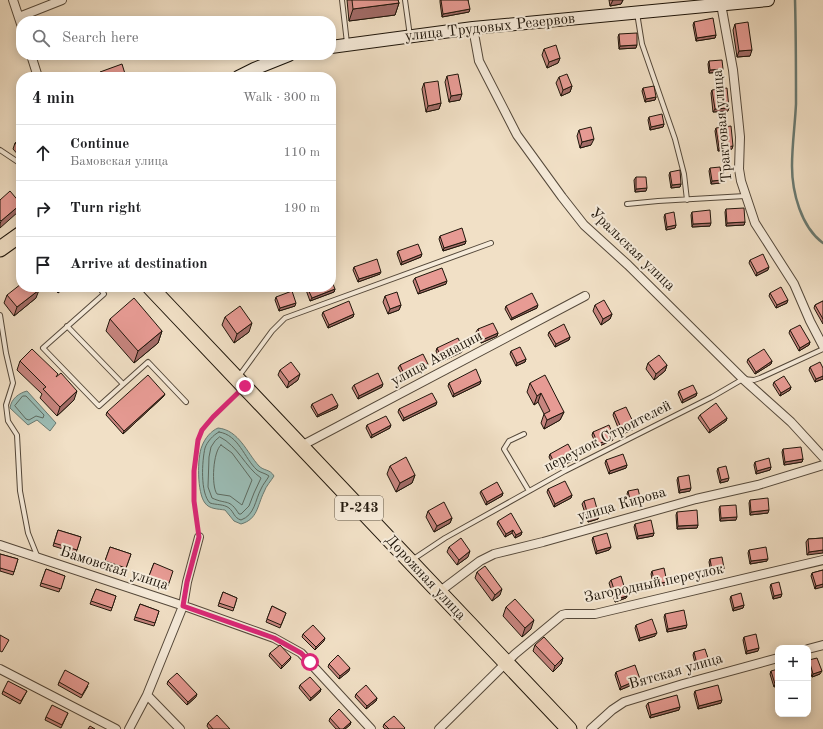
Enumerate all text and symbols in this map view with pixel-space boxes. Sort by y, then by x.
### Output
street label: улица Трудовых Резервов [404,12,576,44]
search box [16,16,336,60]
icon: search [30,27,52,49]
text: Search here [62,31,139,46]
street label: Трактовая улица [711,69,735,183]
text: 4 min [32,90,75,107]
text: Walk · 300 m [243,91,320,104]
text: Continue [70,137,129,152]
icon: ahead [32,142,54,164]
text: 110 m [283,146,320,159]
text: Бамовская улица [70,155,168,168]
icon: right [32,198,54,220]
text: Turn right [70,201,141,216]
text: 190 m [283,202,320,215]
street label: Уральская улица [587,206,678,295]
icon: arrive [32,254,54,276]
text: Arrive at destination [70,257,208,272]
street label: улица Авиации [389,329,485,389]
route end [236,377,254,395]
street label: переулок Строителей [542,398,674,476]
street label: улица Кирова [576,485,669,525]
road number: Р-243 [335,496,383,520]
street label: Дорожная улица [382,532,469,624]
street label: Бамовская улица [58,544,171,594]
street label: Загородный переулок [583,562,725,606]
map controls [775,645,811,717]
button: + [775,645,811,681]
street label: Вятская улица [627,651,725,693]
route start [301,653,319,671]
button: − [775,681,811,717]

